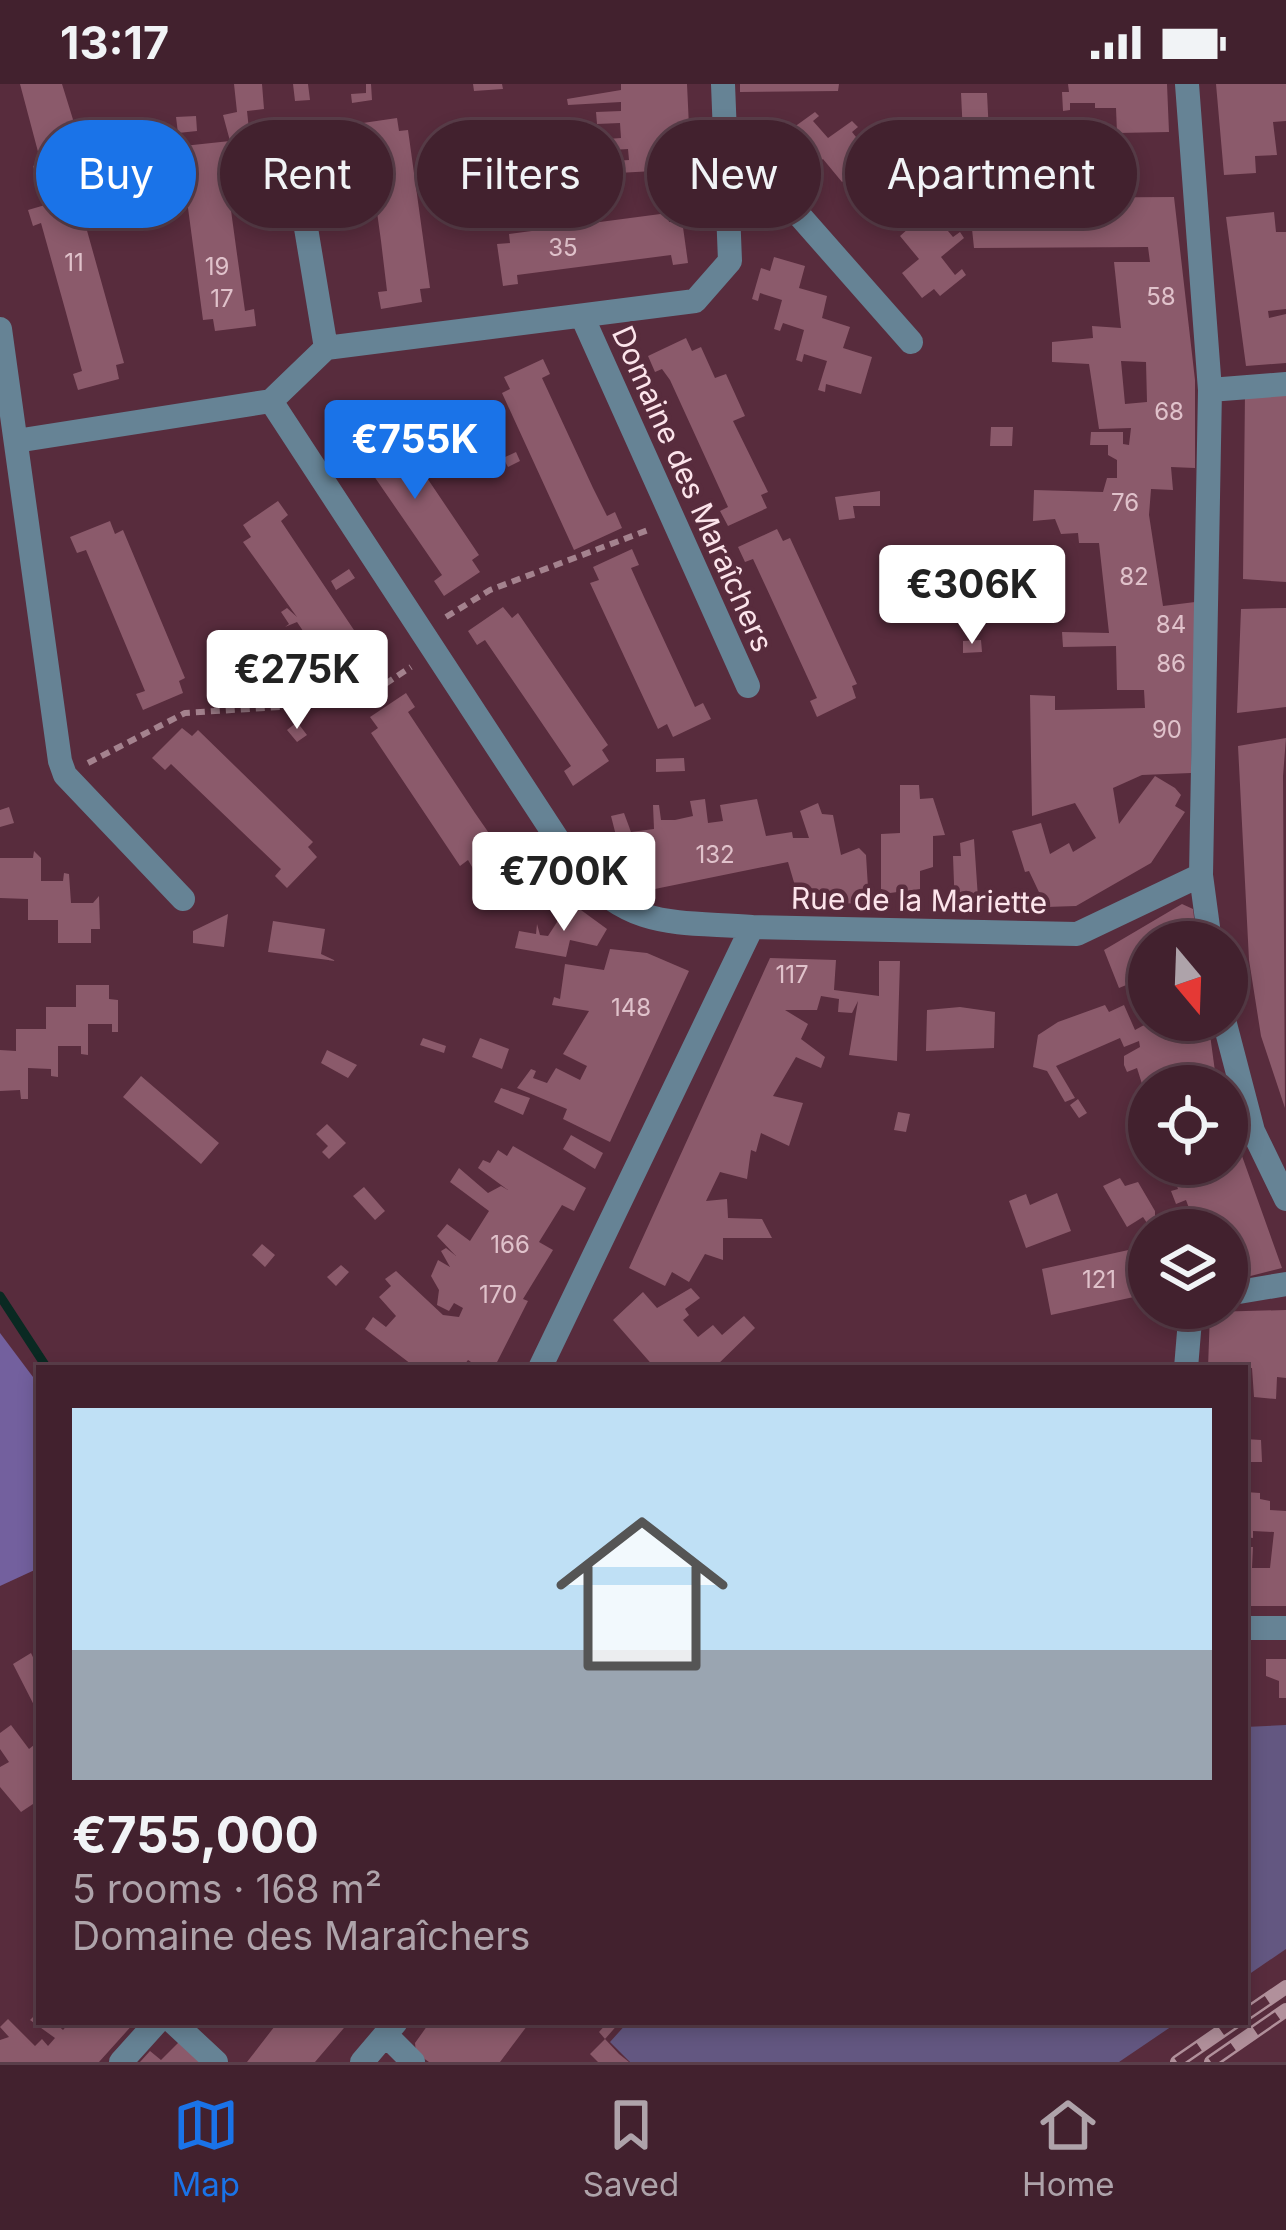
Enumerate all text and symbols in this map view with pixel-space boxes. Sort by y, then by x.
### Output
text: 13:17 [60,15,169,70]
chip: Buy [36,120,196,228]
chip: Rent [220,120,393,228]
chip: Filters [417,120,623,228]
chip: New [647,120,821,228]
chip: Apartment [845,120,1137,228]
house number: 35 [548,233,578,262]
house number: 11 [64,248,84,277]
house number: 19 [205,252,229,281]
house number: 58 [1146,282,1176,311]
house number: 17 [210,284,234,313]
street label: Domaine des Maraîchers [605,320,781,657]
house number: 68 [1154,397,1184,426]
pin: €755K [331,400,499,502]
text: €755K [352,415,478,462]
house number: 76 [1111,488,1139,517]
pin: €306K [888,545,1056,647]
text: €306K [906,560,1038,607]
house number: 82 [1119,562,1149,591]
house number: 84 [1156,610,1186,639]
pin: €275K [213,630,381,732]
text: €275K [234,645,360,692]
house number: 86 [1156,649,1186,678]
house number: 90 [1152,715,1182,744]
pin: €700K [480,832,648,934]
house number: 132 [695,840,735,869]
text: €700K [499,847,629,894]
street label: Rue de la Mariette [791,880,1048,920]
north arrow [1128,921,1248,1041]
map controls [1128,921,1248,1329]
house number: 117 [775,960,809,989]
house number: 148 [611,993,651,1022]
button: locate [1128,1065,1248,1185]
button: layers [1128,1209,1248,1329]
house number: 166 [490,1230,530,1259]
house number: 121 [1082,1265,1116,1294]
house number: 170 [479,1280,517,1309]
icon: home [534,1486,750,1702]
text: €755,000 [72,1804,319,1865]
text: 5 rooms · 168 m² [72,1865,382,1912]
text: Domaine des Maraîchers [72,1912,530,1959]
tab: Map [171,2092,240,2204]
tab: Saved [583,2092,679,2204]
tab: Home [1022,2092,1115,2204]

